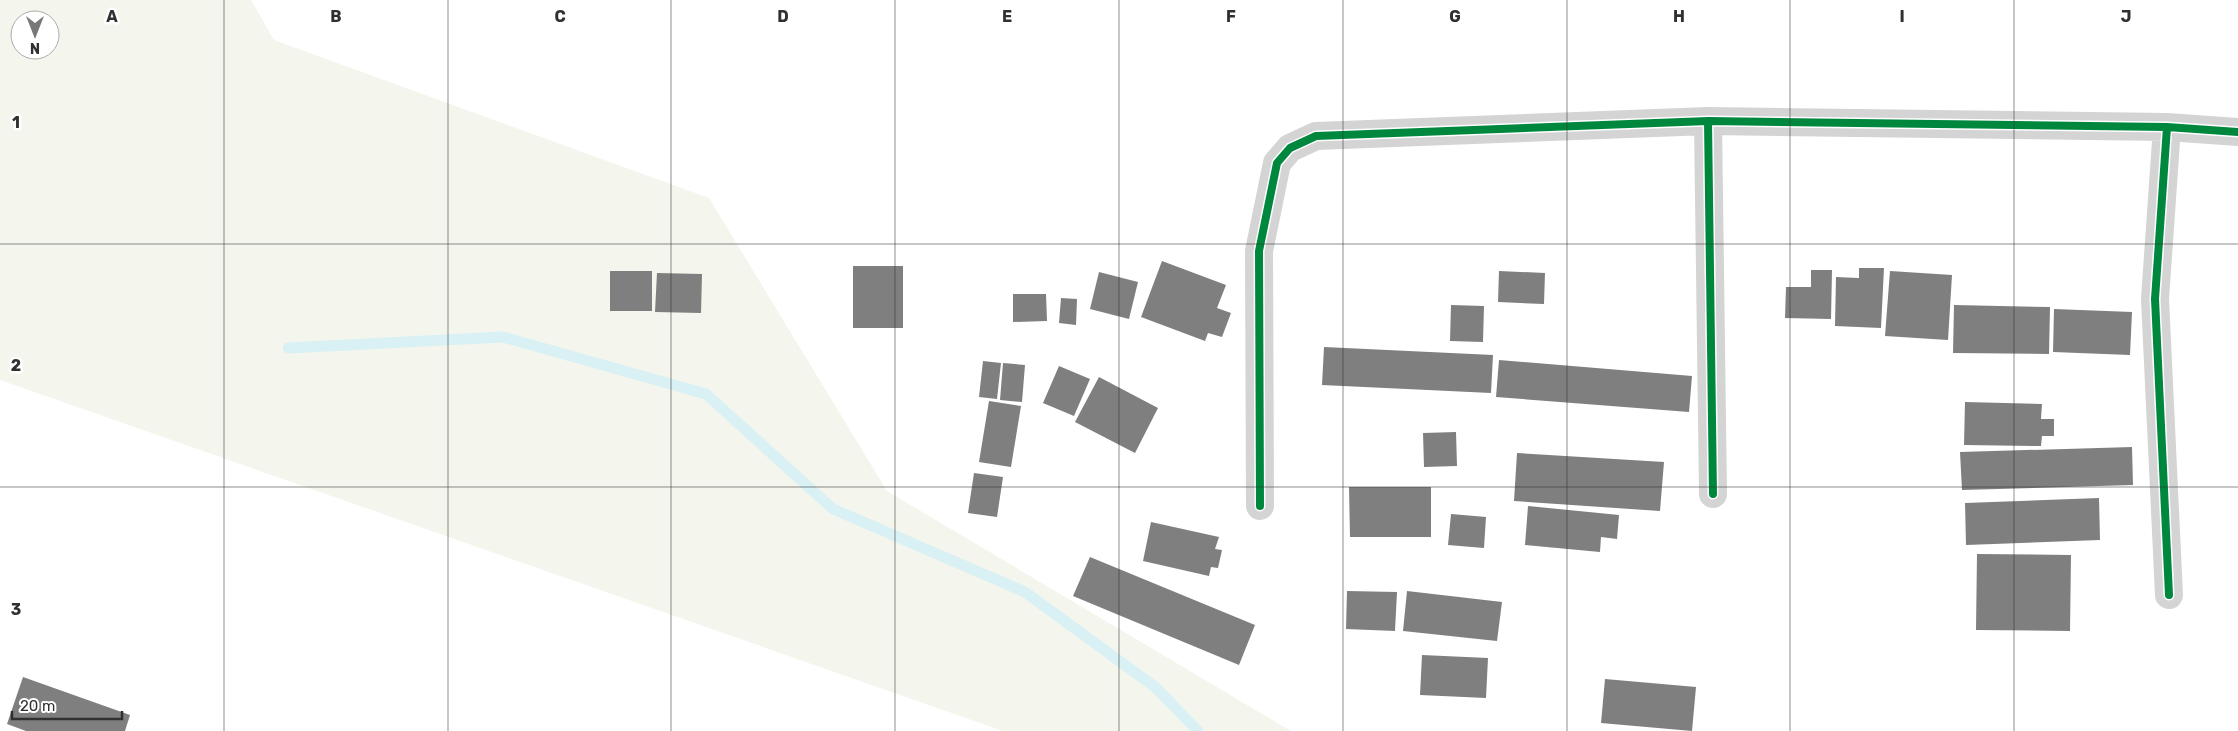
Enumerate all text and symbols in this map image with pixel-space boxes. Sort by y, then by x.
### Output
text: A [106,7,118,26]
text: B [330,7,342,26]
text: C [554,7,566,26]
text: D [777,7,789,26]
text: E [1002,7,1012,26]
text: F [1226,7,1236,26]
text: G [1449,7,1461,26]
text: H [1673,7,1685,26]
text: I [1899,7,1905,26]
text: J [2121,7,2131,26]
north arrow [10,10,60,60]
text: N [30,39,40,56]
text: 1 [12,113,20,132]
text: 2 [11,356,21,375]
text: 3 [11,600,21,619]
scale bar [12,688,122,720]
text: 20 m [20,697,55,715]

